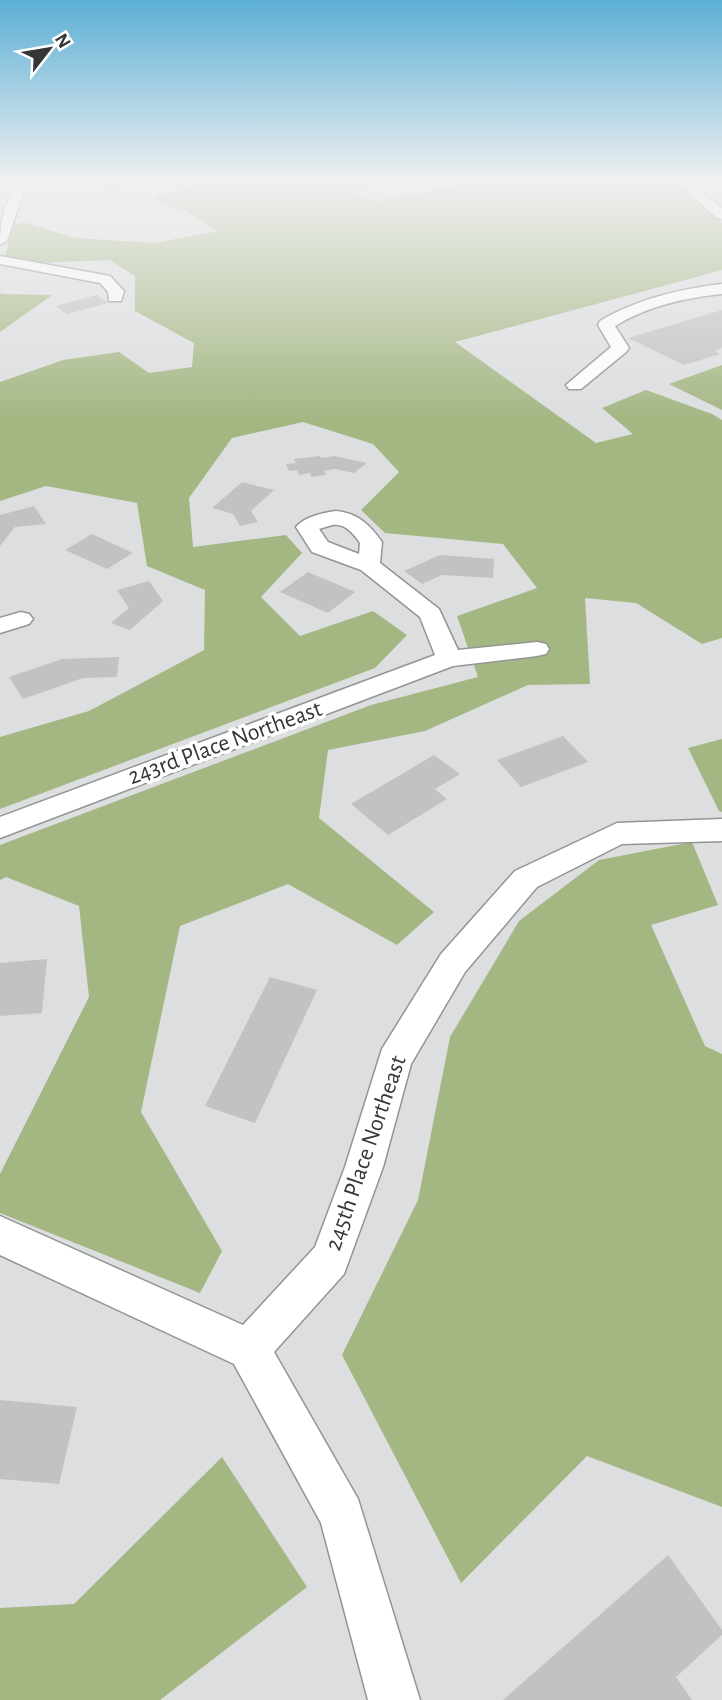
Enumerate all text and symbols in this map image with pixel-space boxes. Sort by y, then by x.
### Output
north arrow [14,14,84,84]
text: N [51,30,74,52]
street label: 243rd Place Northeast [125,697,325,789]
street label: 245th Place Northeast [321,1052,411,1254]

